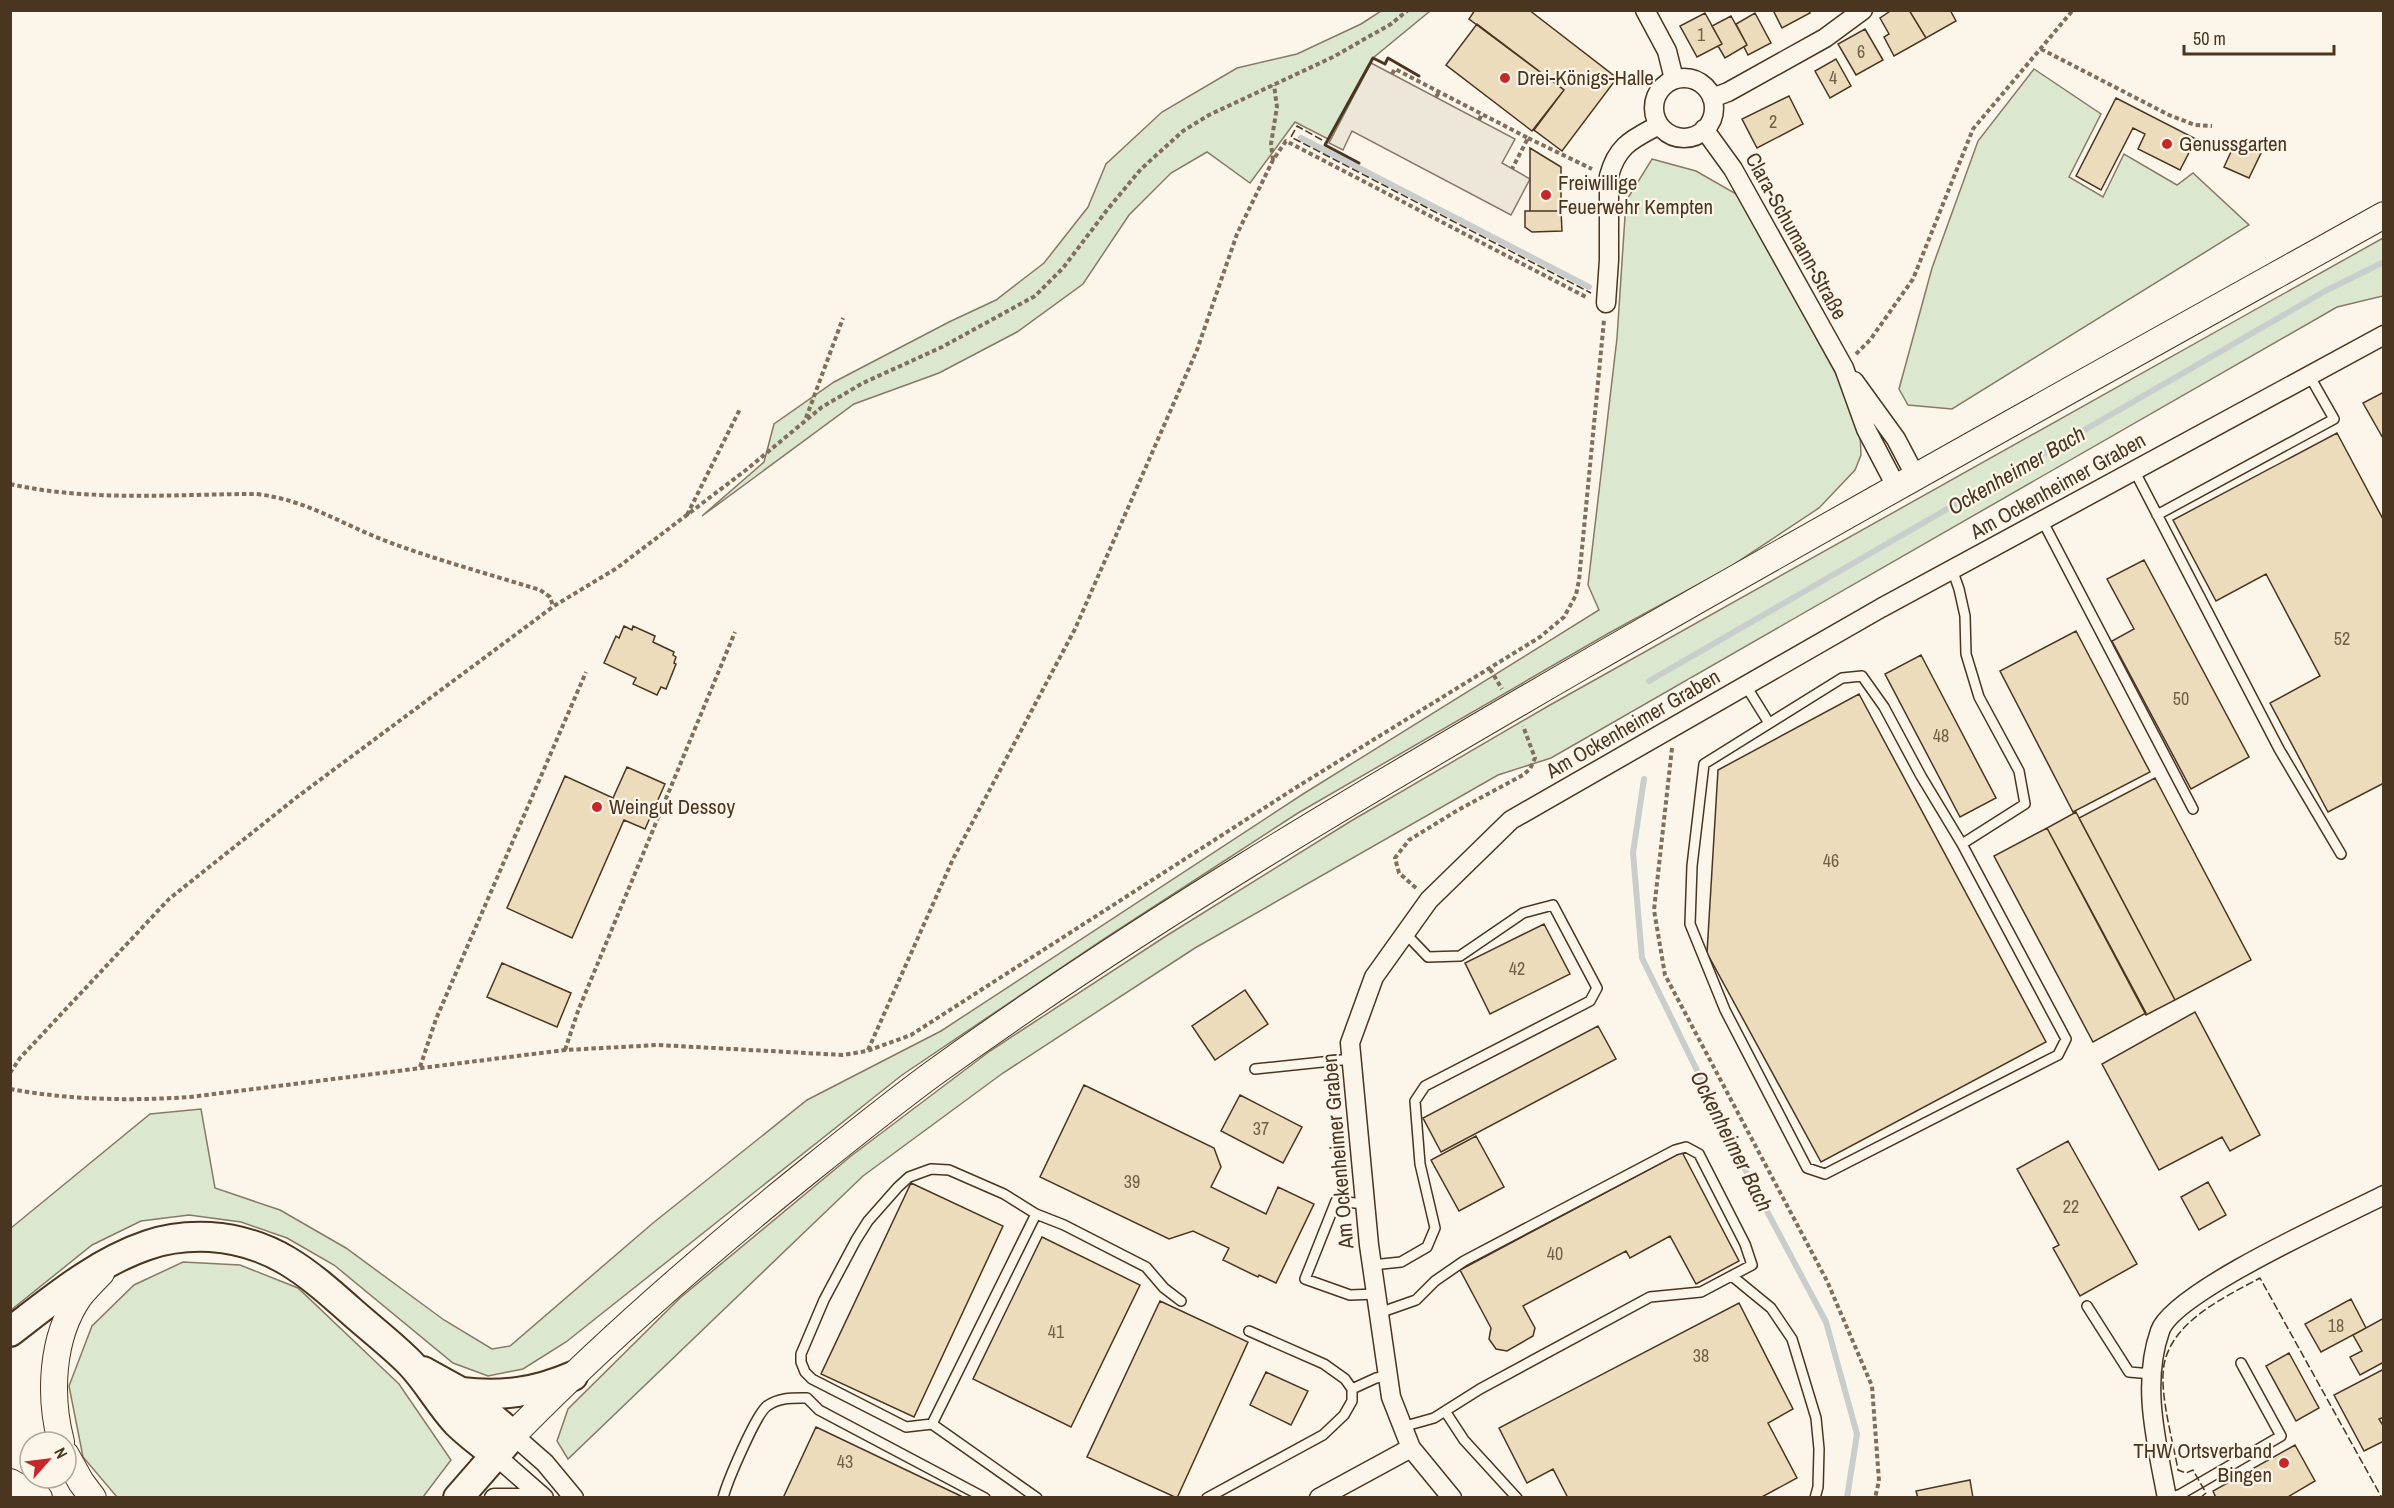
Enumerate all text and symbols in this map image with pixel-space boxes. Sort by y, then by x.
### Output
scale bar [2184,18,2334,56]
house number: 1 [1697,22,1706,47]
text: 50 m [2193,26,2226,51]
house number: 6 [1857,39,1865,64]
place label: Drei-Königs-Halle [1517,63,1654,92]
house number: 4 [1829,65,1837,90]
marker: Drei-Königs-Halle [1498,71,1512,85]
house number: 2 [1769,109,1777,134]
place label: Genussgarten [2179,129,2287,158]
marker: Genussgarten [2160,137,2174,151]
street label: Clara-Schumann-Straße [1739,147,1854,324]
place label: Freiwillige Feuerwehr Kempten [1558,168,1713,221]
marker: Freiwillige Feuerwehr Kempten [1539,188,1553,202]
water label: Ockenheimer Bach [1942,418,2090,522]
street label: Am Ockenheimer Graben [1964,425,2151,546]
house number: 52 [2334,626,2350,651]
street label: Am Ockenheimer Graben [1540,662,1725,786]
house number: 50 [2173,686,2189,711]
house number: 48 [1933,723,1949,748]
place label: Weingut Dessoy [609,792,735,821]
marker: Weingut Dessoy [590,800,604,814]
house number: 46 [1823,848,1839,873]
house number: 42 [1509,956,1525,981]
street label: Am Ockenheimer Graben [1315,1052,1361,1251]
water label: Ockenheimer Bach [1684,1065,1780,1217]
house number: 37 [1253,1116,1269,1141]
house number: 39 [1124,1169,1140,1194]
house number: 22 [2063,1194,2079,1219]
house number: 40 [1547,1241,1563,1266]
house number: 18 [2328,1313,2344,1338]
house number: 41 [1048,1319,1065,1344]
house number: 38 [1693,1343,1709,1368]
north arrow [18,1430,78,1490]
place label: THW Ortsverband Bingen [2133,1436,2272,1489]
text: N [49,1444,73,1462]
house number: 43 [837,1449,853,1474]
marker: THW Ortsverband Bingen [2277,1456,2291,1470]

